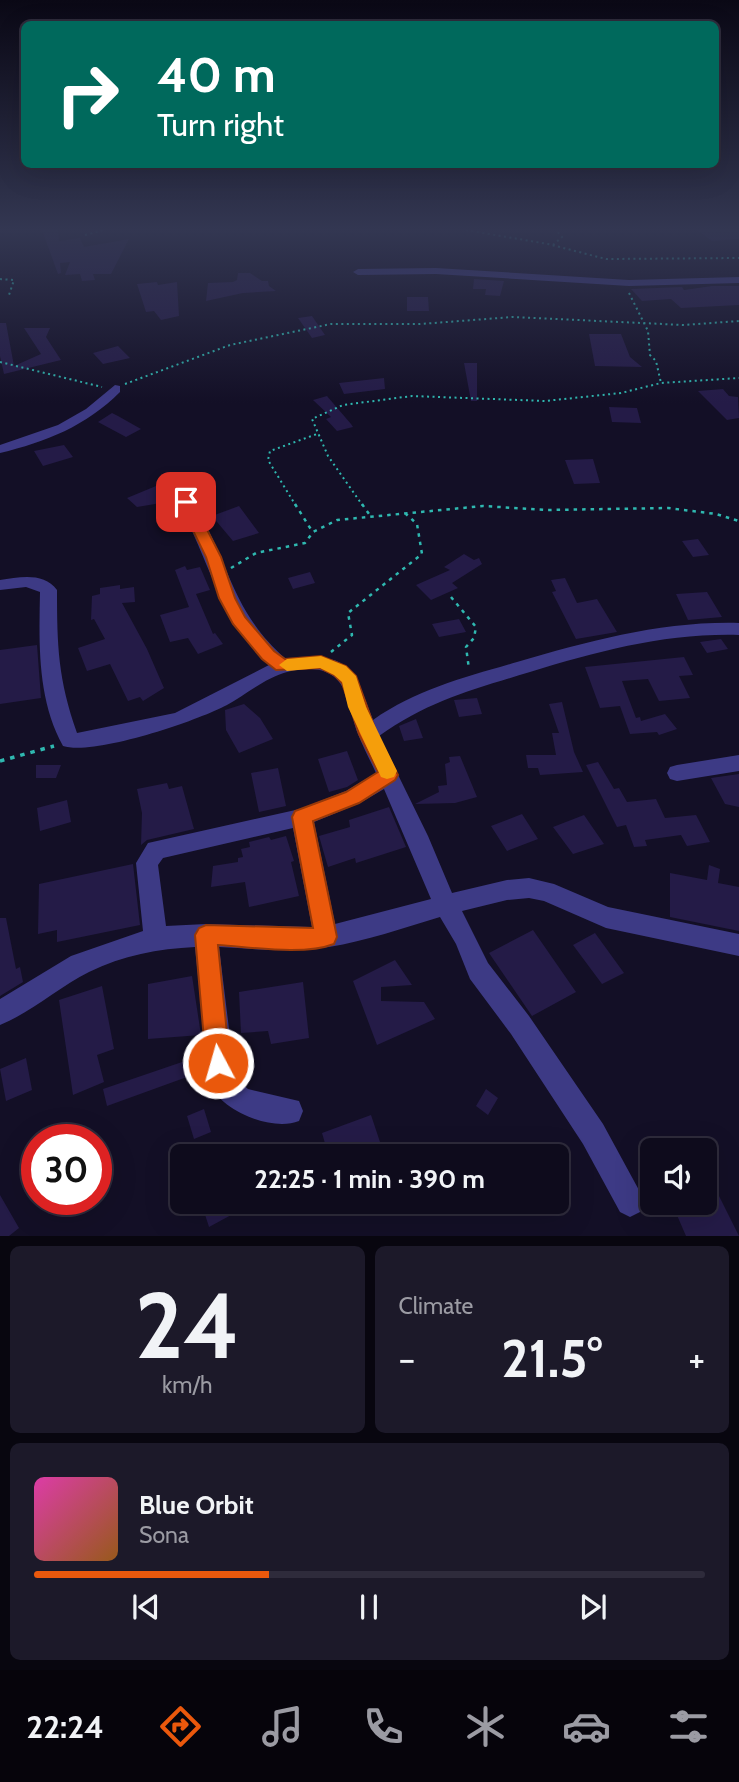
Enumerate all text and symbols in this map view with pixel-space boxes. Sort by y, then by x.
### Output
text: 40 m [157,45,276,104]
icon: right [42,49,133,140]
text: Turn right [157,105,284,144]
pin [156,472,216,532]
icon: arrive [167,483,205,521]
position arrow [181,1026,255,1100]
speed limit sign: 30 [21,1124,112,1215]
map controls [640,1138,717,1215]
button: sound [640,1138,717,1215]
text: 22:25 · 1 min · 390 m [254,1163,485,1195]
text: 24 [135,1270,240,1381]
text: Climate [399,1292,473,1320]
text: 21.5° [501,1327,602,1390]
text: − [399,1335,415,1382]
text: + [688,1335,705,1382]
text: km/h [162,1371,212,1399]
text: Blue Orbit [139,1489,254,1521]
text: Sona [139,1521,189,1549]
icon: previous [127,1588,165,1626]
icon: pause [350,1588,388,1626]
icon: next [574,1588,612,1626]
icon: directions [156,1702,205,1751]
icon: music [258,1702,307,1751]
icon: phone [359,1702,408,1751]
icon: climate [461,1702,510,1751]
icon: car [562,1702,611,1751]
icon: filters [664,1702,713,1751]
text: 22:24 [26,1707,104,1746]

